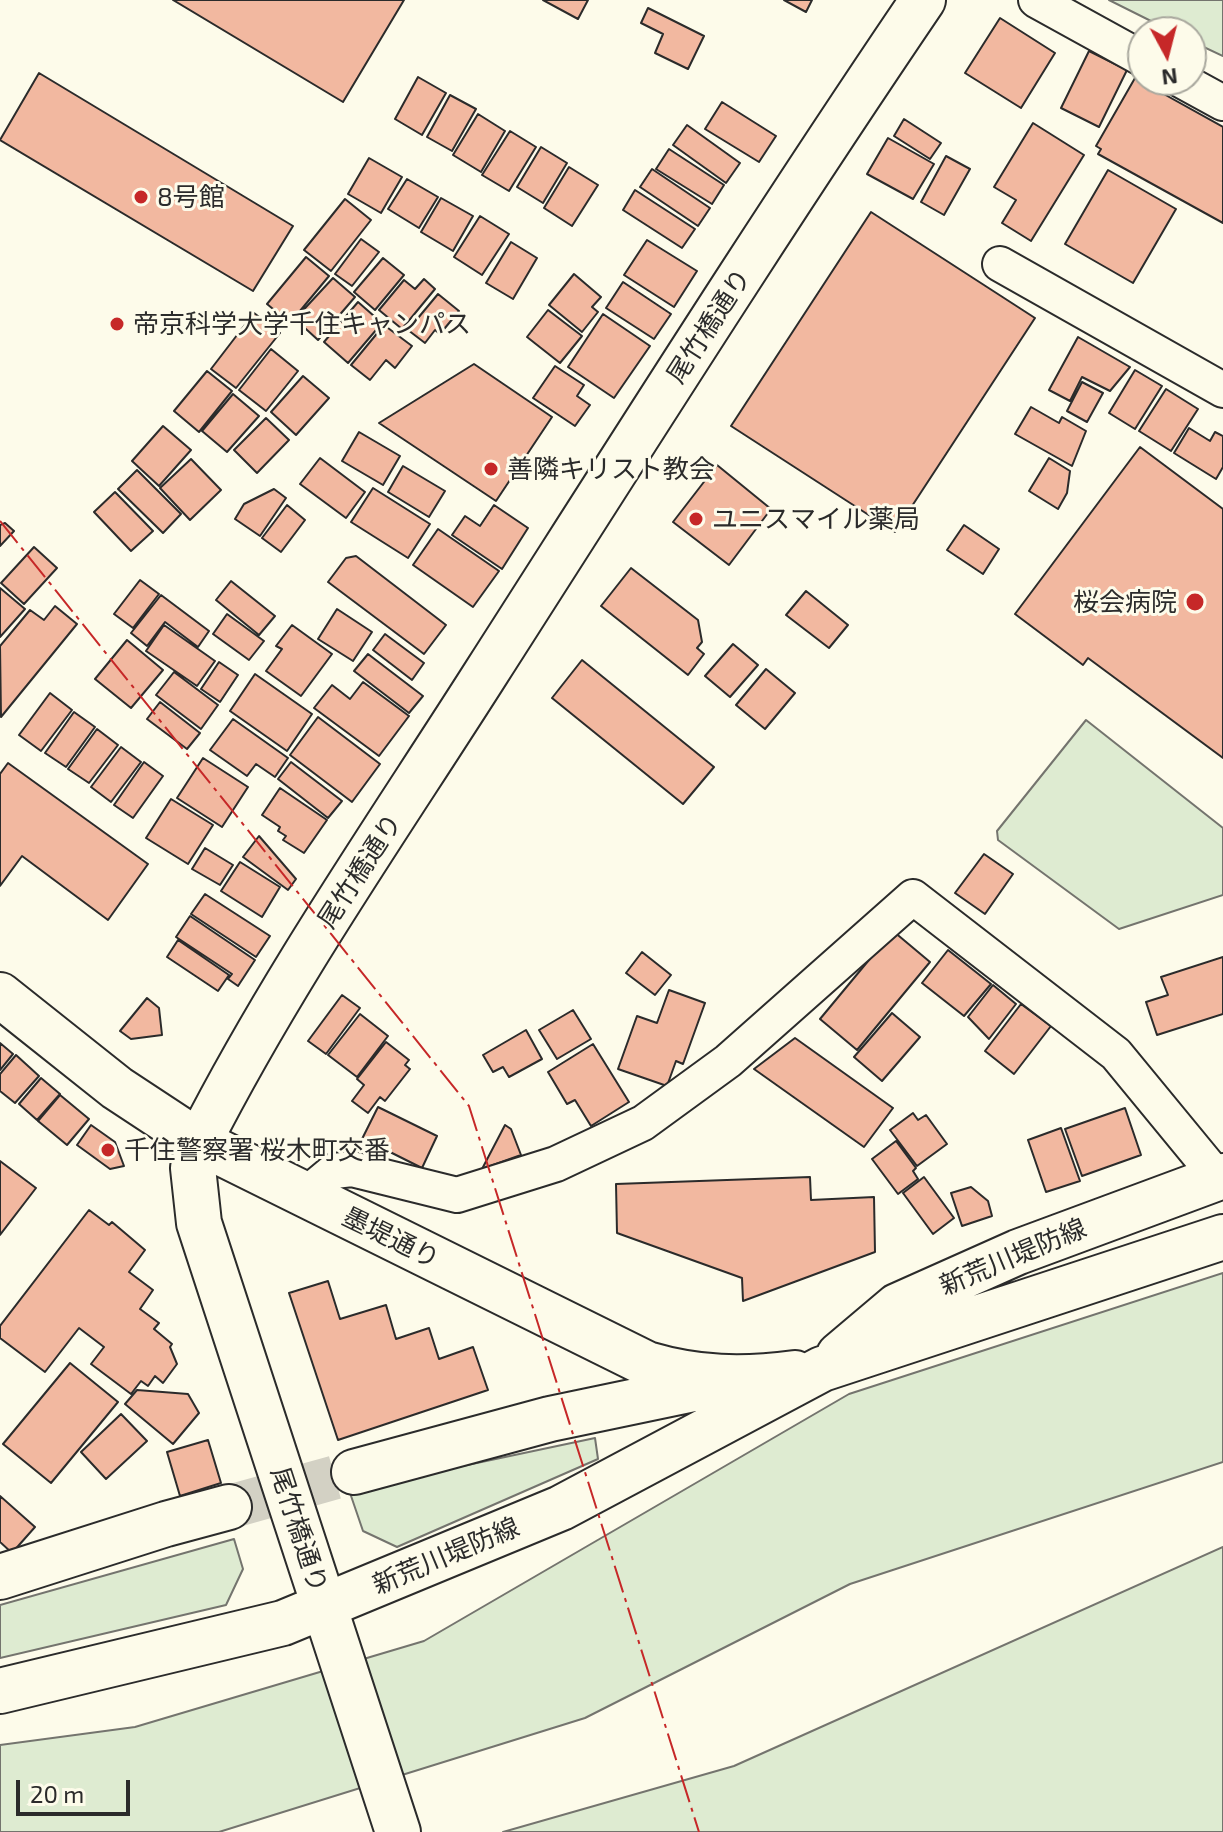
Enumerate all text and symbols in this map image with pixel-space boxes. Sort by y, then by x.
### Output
north arrow [1127,16,1207,96]
text: N [1160,64,1179,92]
place label: 8号館 [157,181,225,213]
marker: 8号館 [132,188,150,206]
street label: 尾竹橋通り [661,263,757,389]
place label: 帝京科学大学千住キャンパス [133,308,471,340]
marker: 帝京科学大学千住キャンパス [108,315,126,333]
place label: 善隣キリスト教会 [507,453,715,485]
marker: 善隣キリスト教会 [482,460,500,478]
place label: ユニスマイル薬局 [712,503,920,535]
marker: ユニスマイル薬局 [687,510,705,528]
place label: 桜会病院 [1073,586,1177,618]
marker: 桜会病院 [1184,591,1206,613]
street label: 尾竹橋通り [312,808,408,934]
place label: 千住警察署 桜木町交番 [124,1134,390,1166]
marker: 千住警察署 桜木町交番 [99,1141,117,1159]
street label: 墨堤通り [337,1201,445,1275]
street label: 新荒川堤防線 [935,1212,1091,1302]
street label: 尾竹橋通り [264,1463,334,1597]
street label: 新荒川堤防線 [368,1511,524,1601]
scale bar [20,1764,134,1814]
text: 20 m [30,1779,84,1808]

